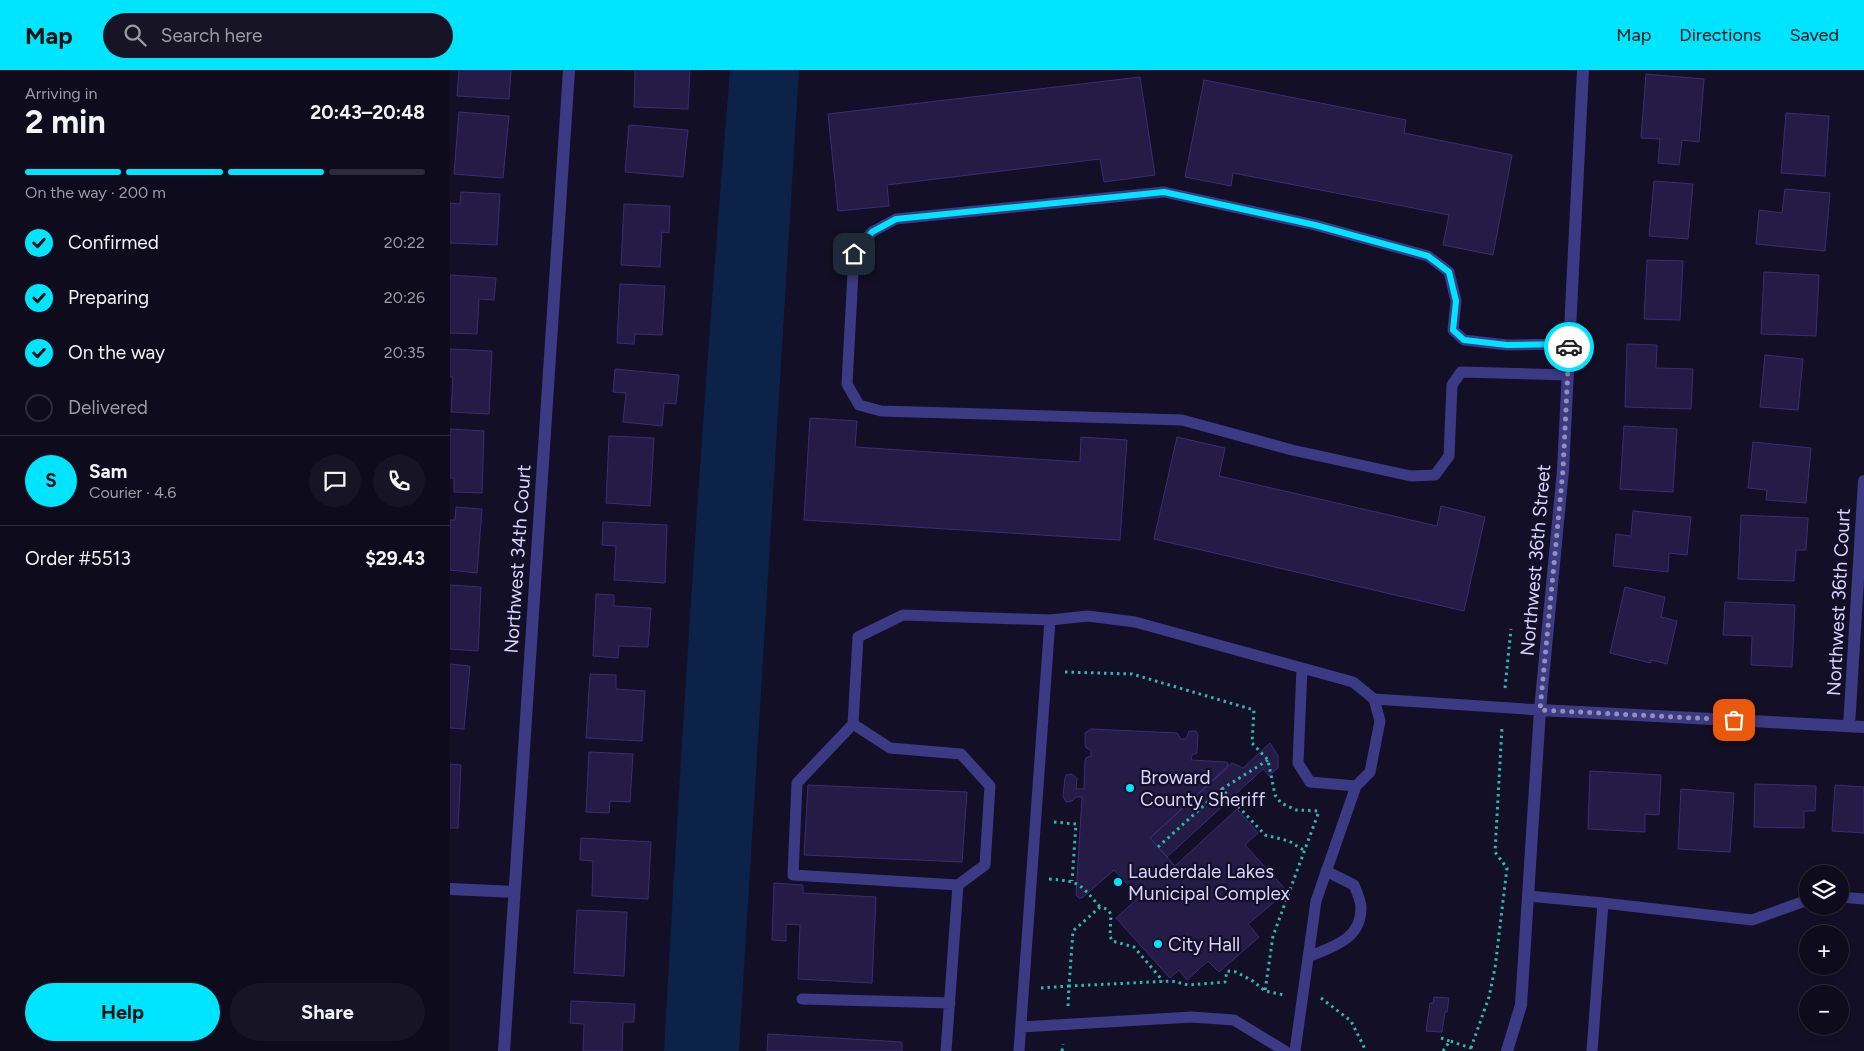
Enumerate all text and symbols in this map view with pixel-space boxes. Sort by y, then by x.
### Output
search box [103,13,453,58]
text: Map [25,21,73,50]
icon: search [121,21,149,49]
text: Search here [161,24,262,47]
text: Map [1616,24,1651,46]
text: Directions [1679,24,1761,46]
text: Saved [1789,24,1839,46]
text: Arriving in [25,84,97,103]
text: 20:43–20:48 [310,101,425,124]
text: 2 min [25,103,106,141]
text: On the way · 200 m [25,183,166,202]
icon: check [25,229,53,257]
text: Confirmed [68,231,159,254]
text: 20:22 [384,233,425,252]
pin [833,233,875,275]
icon: home [840,240,868,268]
icon: check [25,284,53,312]
text: Preparing [68,286,149,309]
text: 20:26 [384,288,425,307]
courier [1544,322,1594,372]
icon: car [1555,333,1583,361]
icon: check [25,339,53,367]
text: On the way [68,341,165,364]
text: 20:35 [384,343,425,362]
text: Delivered [68,396,148,419]
button: chat [309,455,361,507]
button: phone [373,455,425,507]
text: Sam [89,460,127,483]
street label: Northwest 36th Street [1516,463,1555,657]
street label: Northwest 34th Court [499,464,536,654]
text: S [45,469,57,492]
text: Courier · 4.6 [89,483,176,502]
street label: Northwest 36th Court [1822,508,1855,697]
text: Order #5513 [25,547,131,570]
text: $29.43 [365,547,425,570]
pin [1713,699,1755,741]
icon: bag [1720,706,1748,734]
place label: Broward County Sheriff [1140,766,1265,811]
marker: Broward County Sheriff [1124,782,1136,794]
place label: Lauderdale Lakes Municipal Complex [1128,860,1290,905]
map controls [1799,865,1849,1035]
button: layers [1799,865,1849,915]
marker: Lauderdale Lakes Municipal Complex [1112,876,1124,888]
button: + [1799,925,1849,975]
place label: City Hall [1168,933,1240,956]
marker: City Hall [1152,938,1164,950]
button: Help [25,983,220,1041]
button: Share [230,983,425,1041]
button: − [1799,985,1849,1035]

